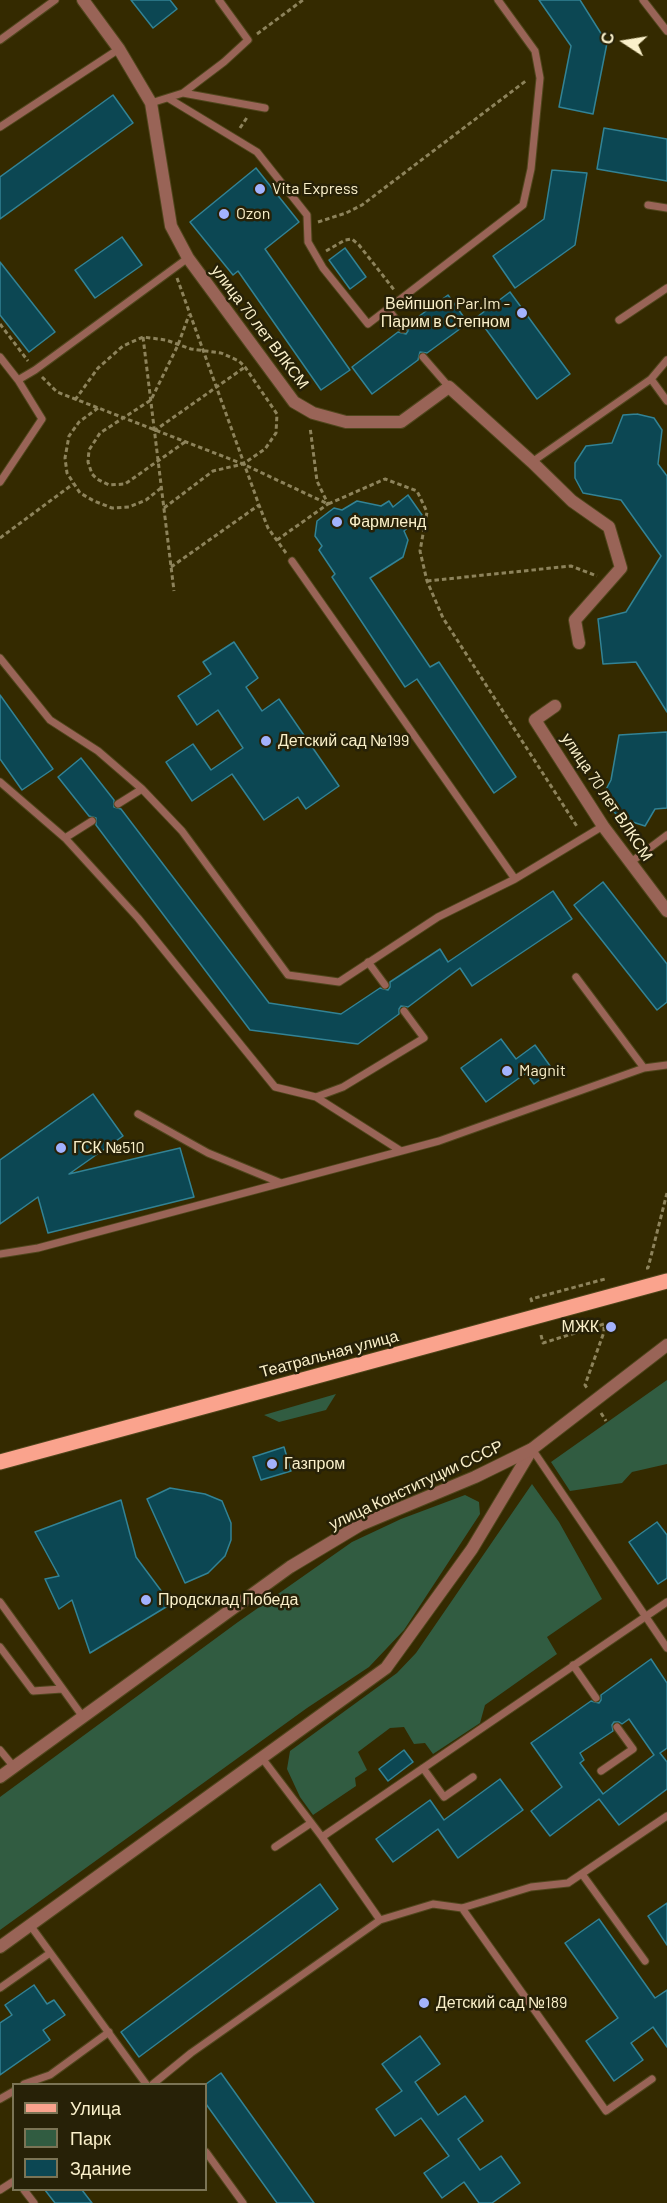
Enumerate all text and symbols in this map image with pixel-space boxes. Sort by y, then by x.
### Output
north arrow [595,12,655,72]
text: С [596,31,617,46]
place label: Vita Express [272,179,358,199]
marker: Vita Express [253,182,267,196]
place label: Ozon [236,204,270,224]
marker: Ozon [217,207,231,221]
street label: улица 70 лет ВЛКСМ [207,261,313,393]
place label: Вейпшоп Par.Im - Парим в Степном [381,294,510,332]
marker: Вейпшоп Par.Im - Парим в Степном [515,306,529,320]
place label: Фармленд [349,512,426,532]
marker: Фармленд [330,515,344,529]
street label: улица 70 лет ВЛКСМ [557,729,657,865]
place label: Детский сад №199 [278,731,409,751]
marker: Детский сад №199 [259,734,273,748]
place label: Magnit [519,1061,566,1081]
marker: Magnit [500,1064,514,1078]
place label: ГСК №510 [73,1138,145,1158]
marker: ГСК №510 [54,1141,68,1155]
place label: МЖК [562,1317,599,1337]
marker: МЖК [604,1320,618,1334]
street label: Театральная улица [258,1326,400,1382]
street label: улица Конституции СССР [326,1436,506,1534]
place label: Газпром [284,1454,345,1474]
marker: Газпром [265,1457,279,1471]
place label: Продсклад Победа [158,1590,298,1610]
marker: Продсклад Победа [139,1593,153,1607]
place label: Детский сад №189 [436,1993,567,2013]
marker: Детский сад №189 [417,1996,431,2010]
legend [12,2083,207,2191]
text: Улица [70,2097,121,2119]
text: Парк [70,2127,111,2149]
text: Здание [70,2157,131,2179]

